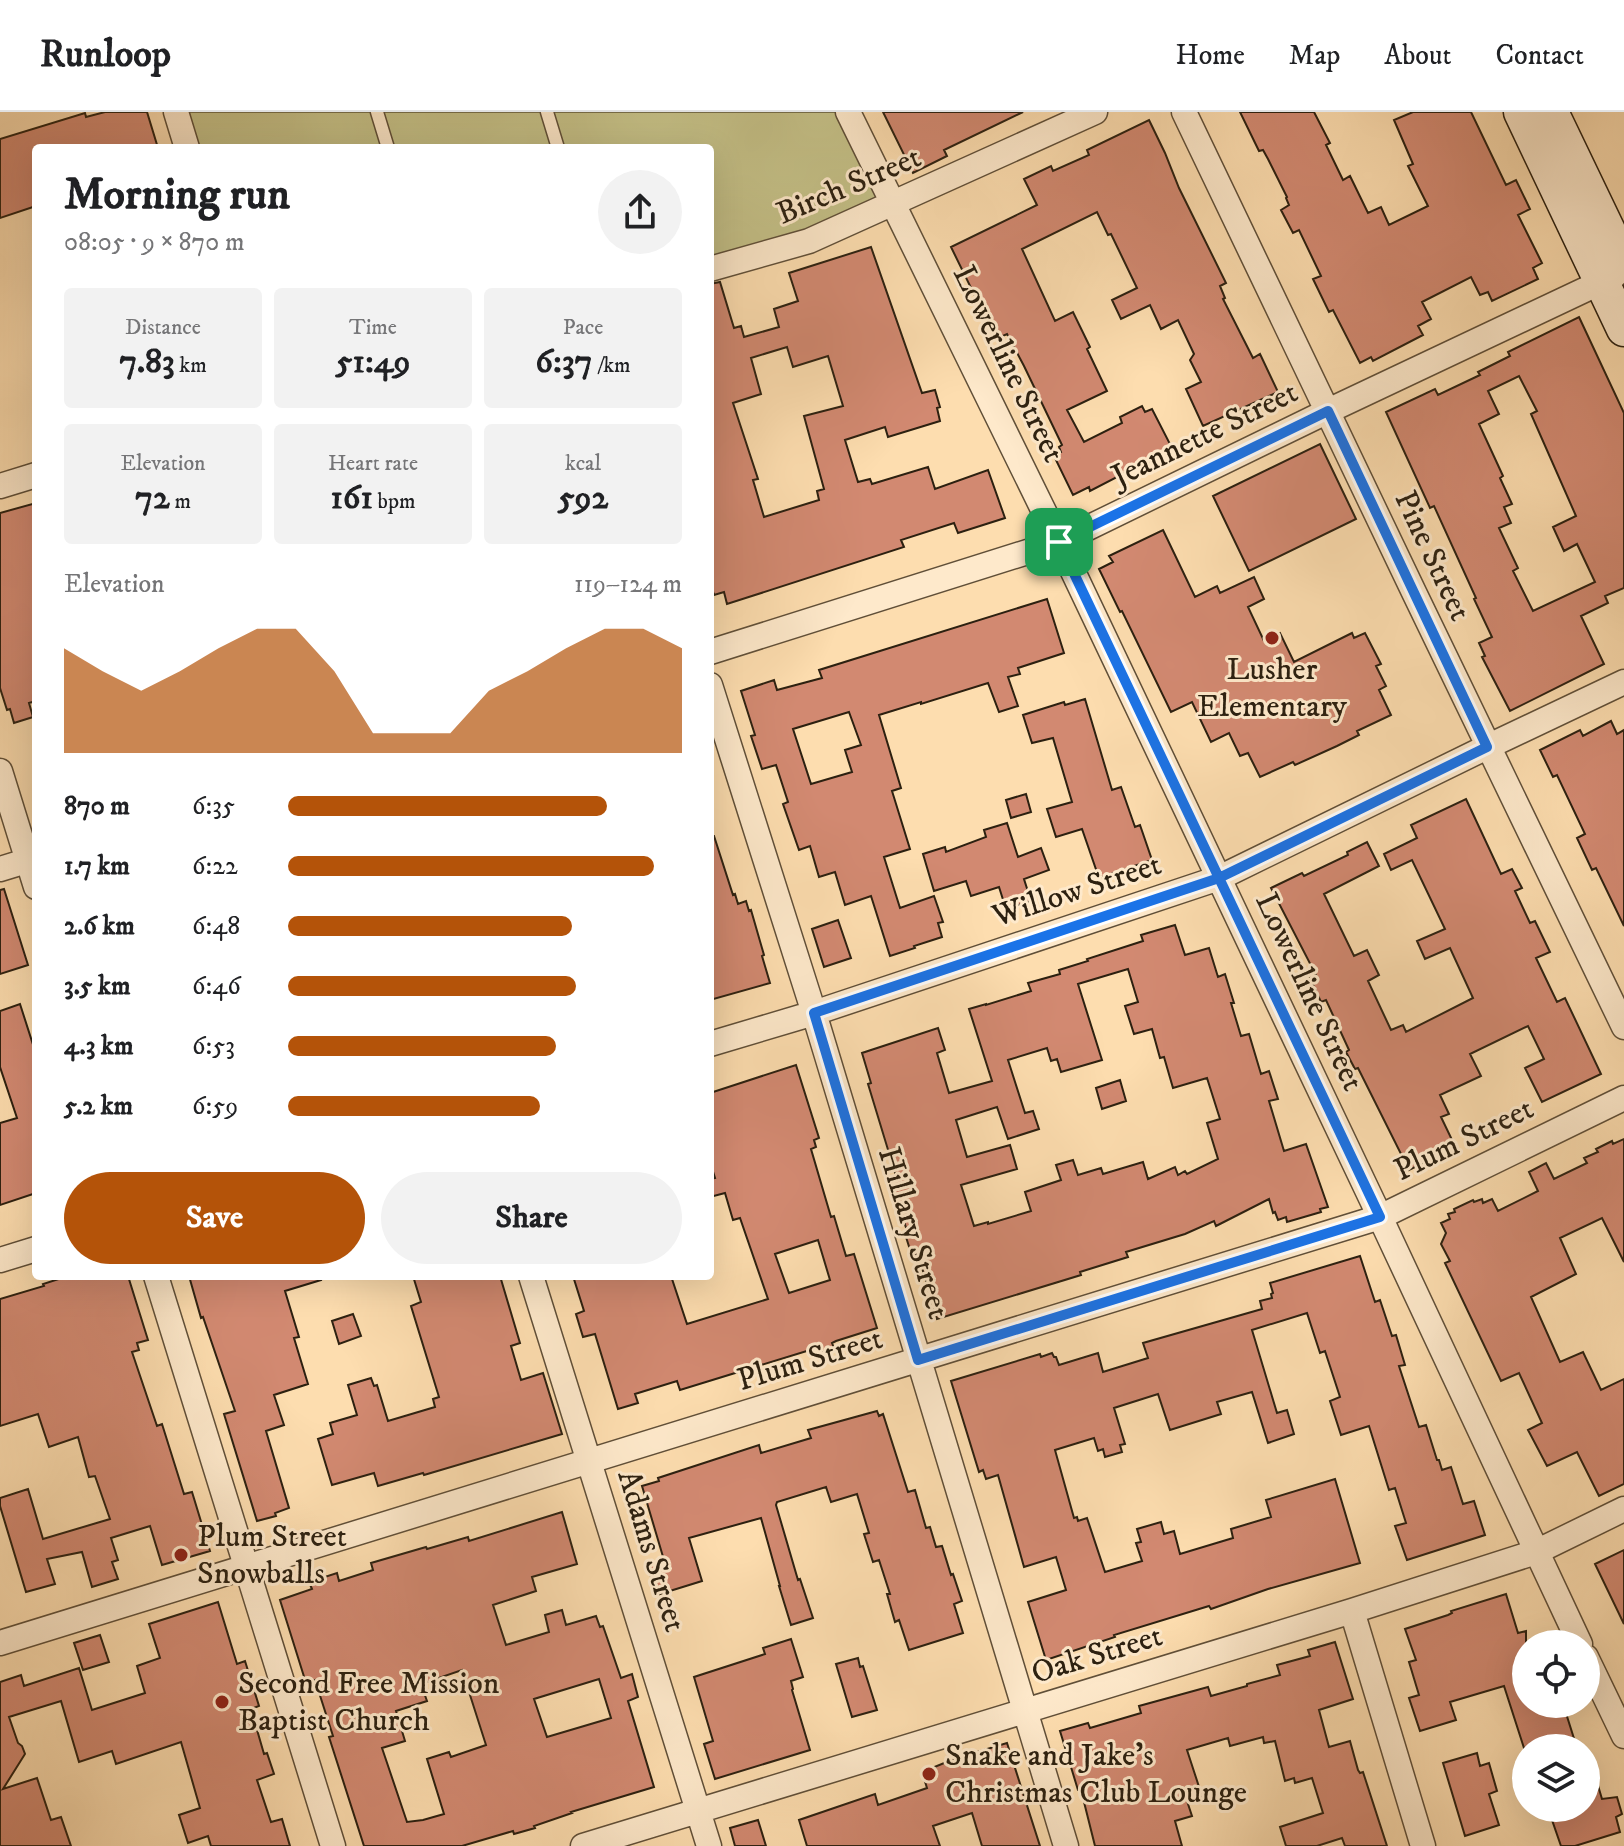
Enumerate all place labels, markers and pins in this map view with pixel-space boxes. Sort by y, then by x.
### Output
pin [1025,508,1093,576]
marker: Lusher Elementary [1263,629,1281,647]
place label: Lusher Elementary [1197,650,1348,727]
place label: Plum Street Snowballs [197,1517,347,1594]
marker: Plum Street Snowballs [172,1546,190,1564]
place label: Second Free Mission Baptist Church [238,1664,500,1741]
marker: Second Free Mission Baptist Church [213,1693,231,1711]
place label: Snake and Jake's Christmas Club Lounge [945,1736,1247,1813]
marker: Snake and Jake's Christmas Club Lounge [920,1765,938,1783]

